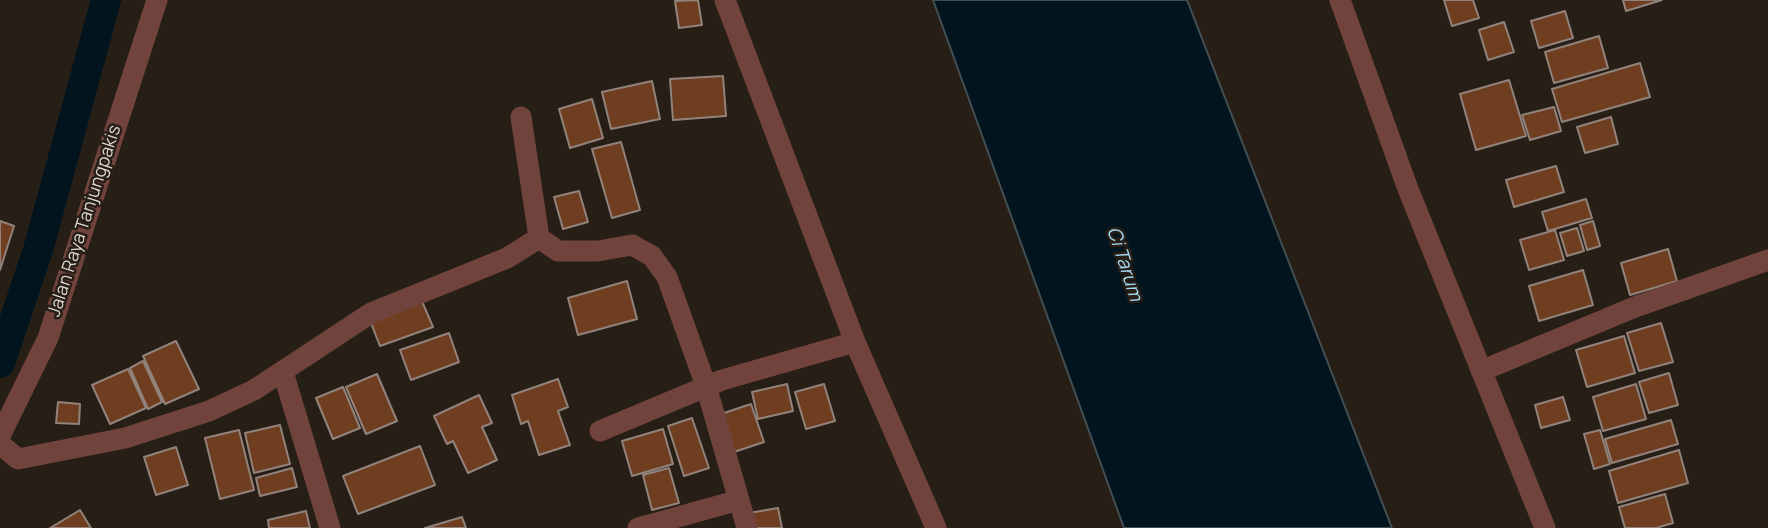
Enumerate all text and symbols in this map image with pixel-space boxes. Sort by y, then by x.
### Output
street label: Jalan Raya Tanjungpakis [44,122,126,320]
water label: Ci Tarum [1101,224,1147,304]

